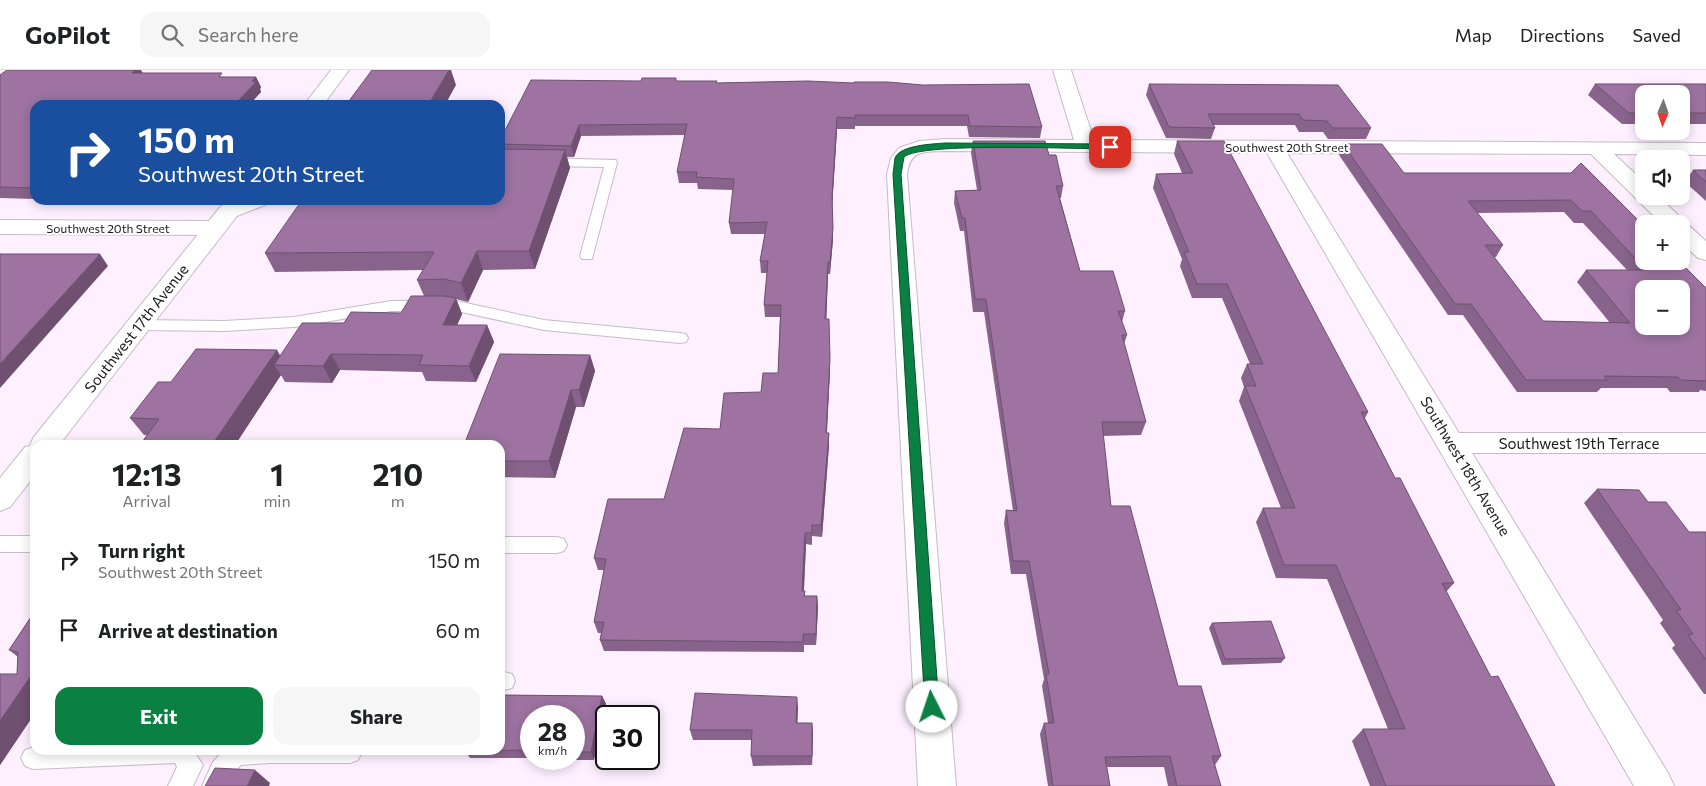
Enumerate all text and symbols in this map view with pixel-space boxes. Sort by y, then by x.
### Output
search box [140,12,490,57]
text: GoPilot [25,20,110,49]
icon: search [158,21,186,49]
text: Search here [198,23,299,46]
text: Map [1455,24,1492,46]
text: Directions [1520,24,1604,46]
text: Saved [1632,24,1681,46]
north arrow [1635,85,1690,140]
map controls [1635,85,1690,335]
text: 150 m [138,117,235,160]
icon: right [55,120,120,185]
pin [1089,126,1131,168]
icon: arrive [1096,133,1124,161]
street label: Southwest 20th Street [1225,140,1349,154]
button: sound [1635,150,1690,205]
text: Southwest 20th Street [138,160,364,187]
button: + [1635,215,1690,270]
street label: Southwest 20th Street [46,221,170,235]
street label: Southwest 17th Avenue [80,260,192,396]
button: − [1635,280,1690,335]
street label: Southwest 18th Avenue [1417,393,1515,539]
street label: Southwest 19th Terrace [1499,434,1659,452]
text: 12:13 [112,455,182,492]
text: 1 [270,455,284,492]
text: 210 [373,455,423,492]
text: Arrival [122,491,171,510]
text: min [263,491,291,510]
text: m [391,491,405,510]
text: Turn right [98,539,185,562]
icon: right [55,546,83,574]
text: 150 m [428,549,480,572]
text: Southwest 20th Street [98,562,263,581]
icon: arrive [55,616,83,644]
text: Arrive at destination [98,619,278,642]
text: 60 m [436,619,480,642]
position arrow [905,680,957,732]
button: Exit [55,687,263,745]
button: Share [273,687,480,745]
speed limit sign: 30 [595,705,660,770]
text: 28 [538,716,567,746]
text: km/h [538,743,567,757]

